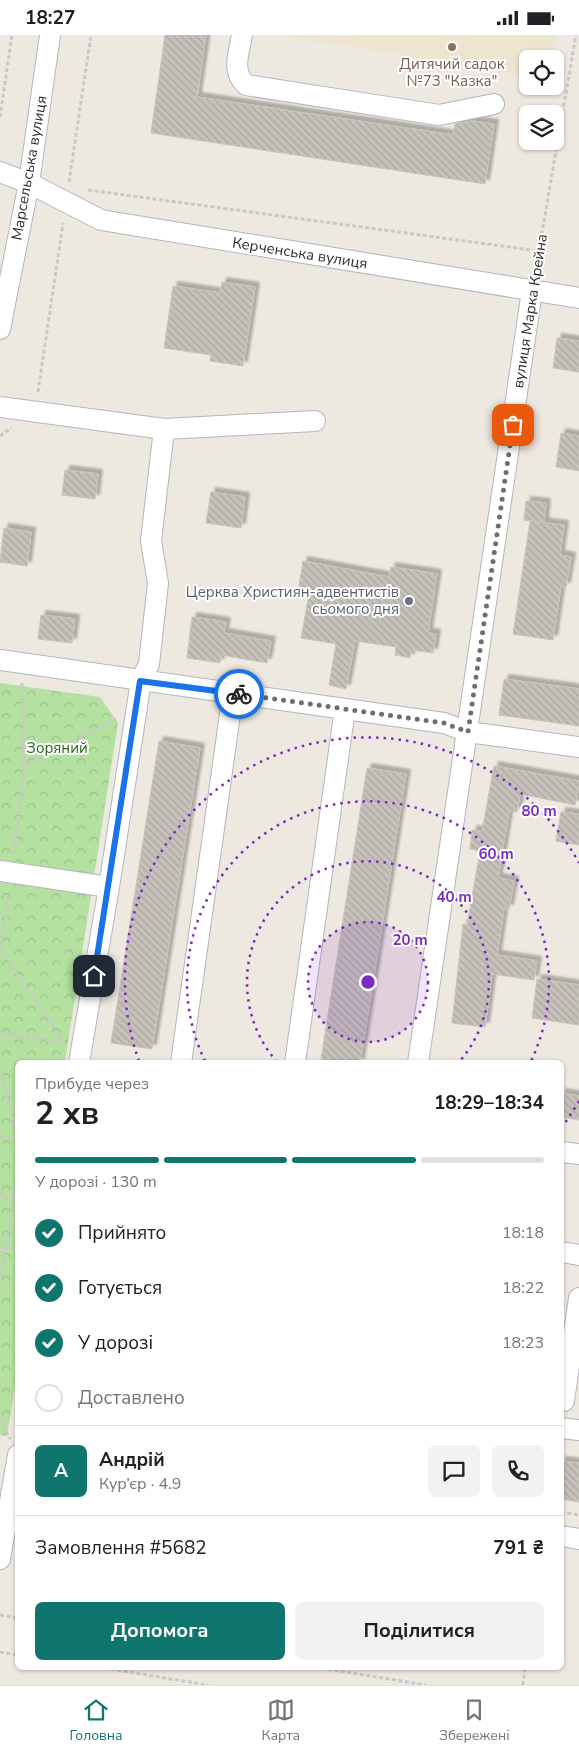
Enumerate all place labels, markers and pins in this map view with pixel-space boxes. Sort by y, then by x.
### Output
marker: Дитячий садок №73 "Казка" [446,41,458,53]
place label: Дитячий садок №73 "Казка" [399,54,505,91]
pin [492,404,534,446]
place label: Церква Християн-адвентистів сьомого дня [186,582,399,619]
marker: Церква Християн-адвентистів сьомого дня [403,595,415,607]
pin [73,955,115,997]
centre of rings [359,973,377,991]

